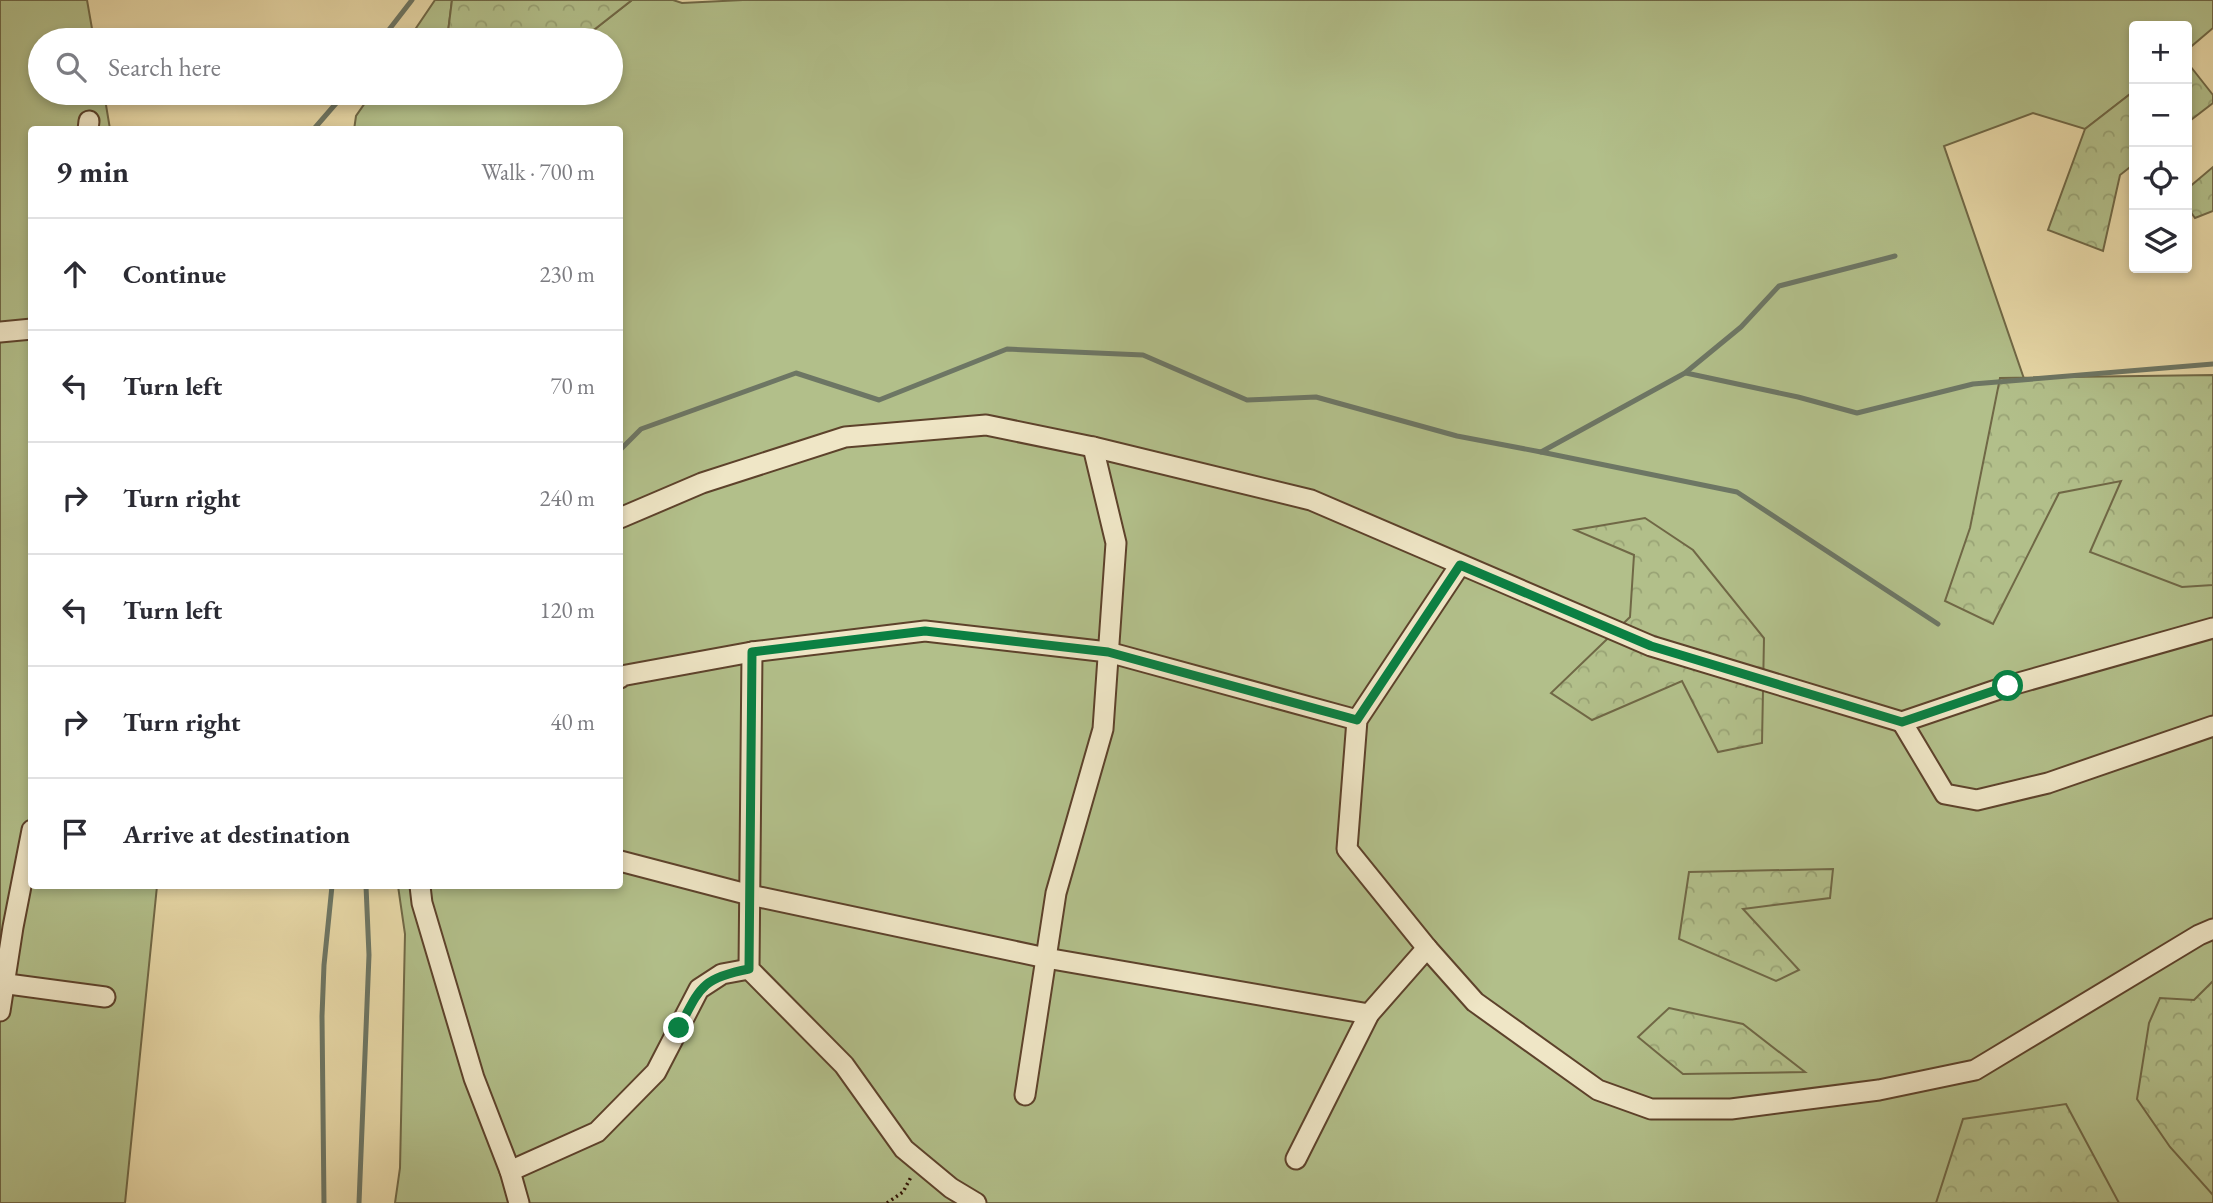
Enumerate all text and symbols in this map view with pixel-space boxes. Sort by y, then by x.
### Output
map controls [2129,21,2192,273]
button: + [2129,21,2192,84]
search box [28,28,623,105]
icon: search [52,48,90,86]
text: Search here [108,50,221,84]
button: − [2129,84,2192,147]
button: locate [2129,147,2192,210]
text: 9 min [56,152,129,191]
text: Walk · 700 m [481,157,595,187]
button: layers [2129,210,2192,273]
icon: ahead [56,255,94,293]
text: Continue [123,257,226,291]
text: 230 m [539,259,595,289]
icon: left [56,367,94,405]
text: Turn left [123,369,222,403]
text: 70 m [550,371,595,401]
icon: right [56,479,94,517]
text: Turn right [123,481,241,515]
text: 240 m [539,483,595,513]
icon: left [56,591,94,629]
text: Turn left [123,593,222,627]
text: 120 m [539,595,595,625]
route start [1992,670,2023,701]
icon: right [56,703,94,741]
text: Turn right [123,705,241,739]
text: 40 m [550,707,595,737]
icon: arrive [56,815,94,853]
text: Arrive at destination [123,817,350,851]
route end [663,1012,694,1043]

